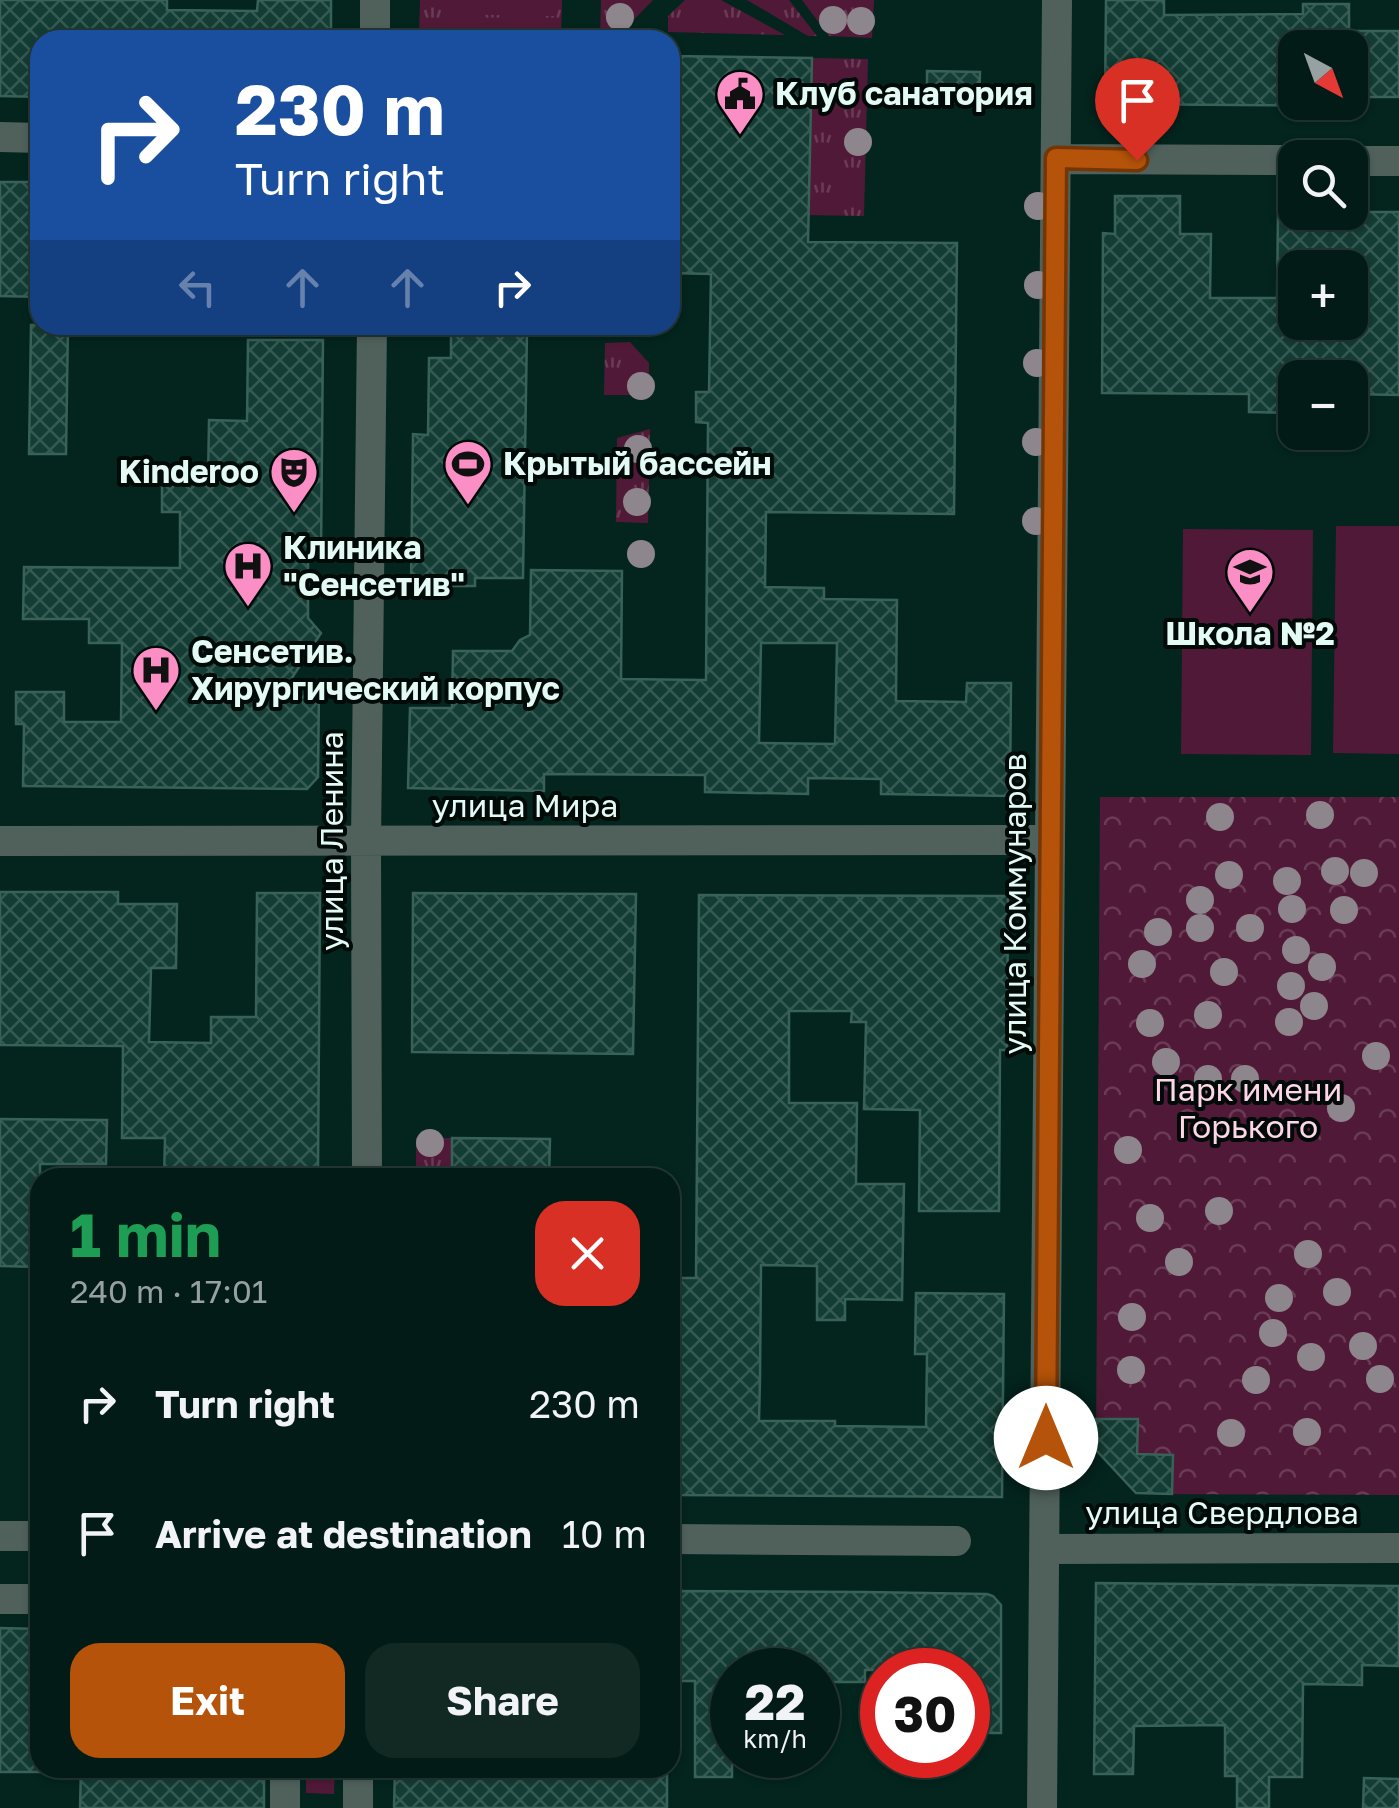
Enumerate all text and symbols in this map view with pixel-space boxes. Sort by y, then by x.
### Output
north arrow [1278,30,1368,120]
map controls [1278,30,1368,450]
pin [1095,58,1180,161]
text: 230 m [235,66,445,150]
public building icon: Клуб санатория [714,68,766,136]
icon: right [70,70,200,200]
icon: arrive [1110,73,1165,128]
place label: Клуб санатория [775,74,1033,112]
button: search [1278,140,1368,230]
text: Turn right [235,151,445,205]
button: + [1278,250,1368,340]
icon: left [170,260,225,315]
icon: ahead [275,260,330,315]
icon: ahead [380,260,435,315]
icon: right [485,260,540,315]
button: − [1278,360,1368,450]
sports icon: Крытый бассейн [442,438,494,506]
place label: Крытый бассейн [503,444,772,482]
theatre icon: Kinderoo [268,446,320,514]
place label: Kinderoo [119,452,259,490]
place label: Клиника "Сенсетив" [283,528,465,603]
hospital icon: Клиника "Сенсетив" [222,540,274,608]
school or university icon: Школа №2 [1224,546,1276,614]
place label: Школа №2 [1165,614,1335,652]
place label: Сенсетив. Хирургический корпус [191,632,560,707]
hospital icon: Сенсетив. Хирургический корпус [130,644,182,712]
street label: улица Ленина [312,731,350,951]
street label: улица Коммунаров [995,753,1033,1055]
street label: улица Мира [432,786,618,824]
park label: Парк имени Горького [1154,1070,1342,1145]
text: 1 min [70,1198,221,1270]
button: close [535,1201,640,1306]
text: 240 m · 17:01 [70,1272,267,1310]
icon: right [70,1376,125,1431]
text: Turn right [155,1381,335,1426]
text: 230 m [529,1381,640,1426]
position arrow [994,1386,1098,1490]
street label: улица Свердлова [1085,1493,1359,1531]
icon: arrive [70,1506,125,1561]
text: Arrive at destination [155,1511,532,1556]
text: 10 m [562,1511,647,1556]
button: Exit [70,1643,345,1758]
button: Share [365,1643,640,1758]
speed limit sign: 30 [860,1648,990,1778]
text: 22 [744,1671,805,1731]
text: km/h [743,1723,807,1754]

